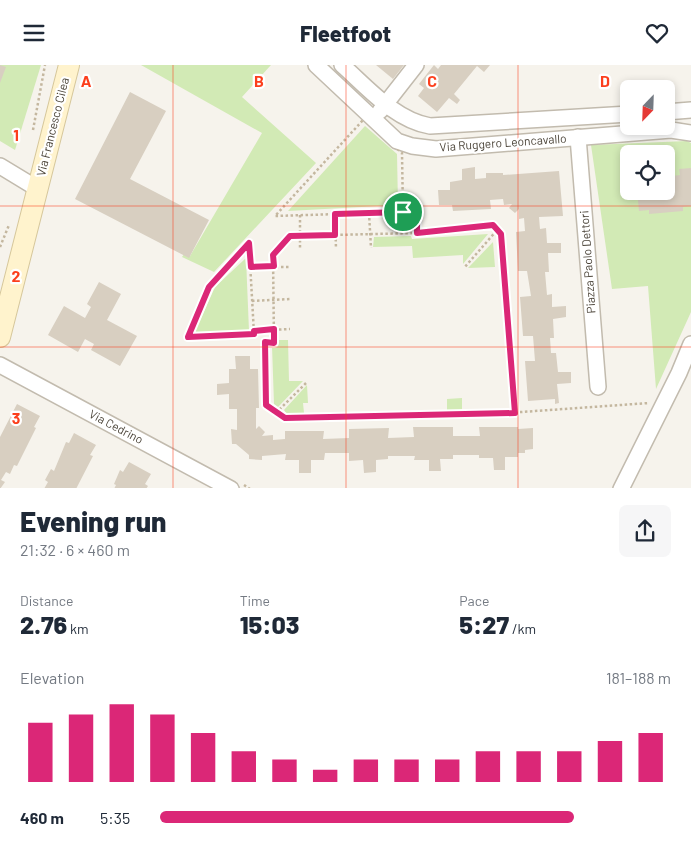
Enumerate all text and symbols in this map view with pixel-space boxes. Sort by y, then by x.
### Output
icon: menu [20,19,48,47]
icon: heart [643,19,671,47]
text: Fleetfoot [300,20,391,46]
text: A [81,71,92,90]
text: B [254,71,264,90]
text: C [427,71,437,90]
text: D [600,71,610,90]
street label: Via Francesco Cilea [33,76,71,178]
north arrow [620,80,675,135]
map controls [620,80,675,200]
text: 1 [13,125,19,144]
street label: Via Ruggero Leoncavallo [439,131,567,153]
button: locate [620,145,675,200]
pin [382,191,424,233]
icon: arrive [389,198,417,226]
street label: Piazza Paolo Dettori [576,210,598,314]
text: 2 [12,266,21,285]
street label: Via Cedrino [87,406,146,446]
text: 3 [12,408,20,427]
text: Evening run [20,504,166,538]
button: share [619,505,671,557]
text: 21:32 · 6 × 460 m [20,540,130,559]
text: Distance [20,592,73,609]
text: Time [240,592,270,609]
text: Pace [459,592,489,609]
text: 2.76 [20,609,67,639]
text: 15:03 [240,609,300,639]
text: 5:27 [459,609,509,639]
text: km [67,620,89,637]
text: /km [509,620,536,637]
text: Elevation [20,668,84,687]
text: 181–188 m [606,668,671,687]
text: 460 m [20,808,64,827]
text: 5:35 [100,808,130,827]

